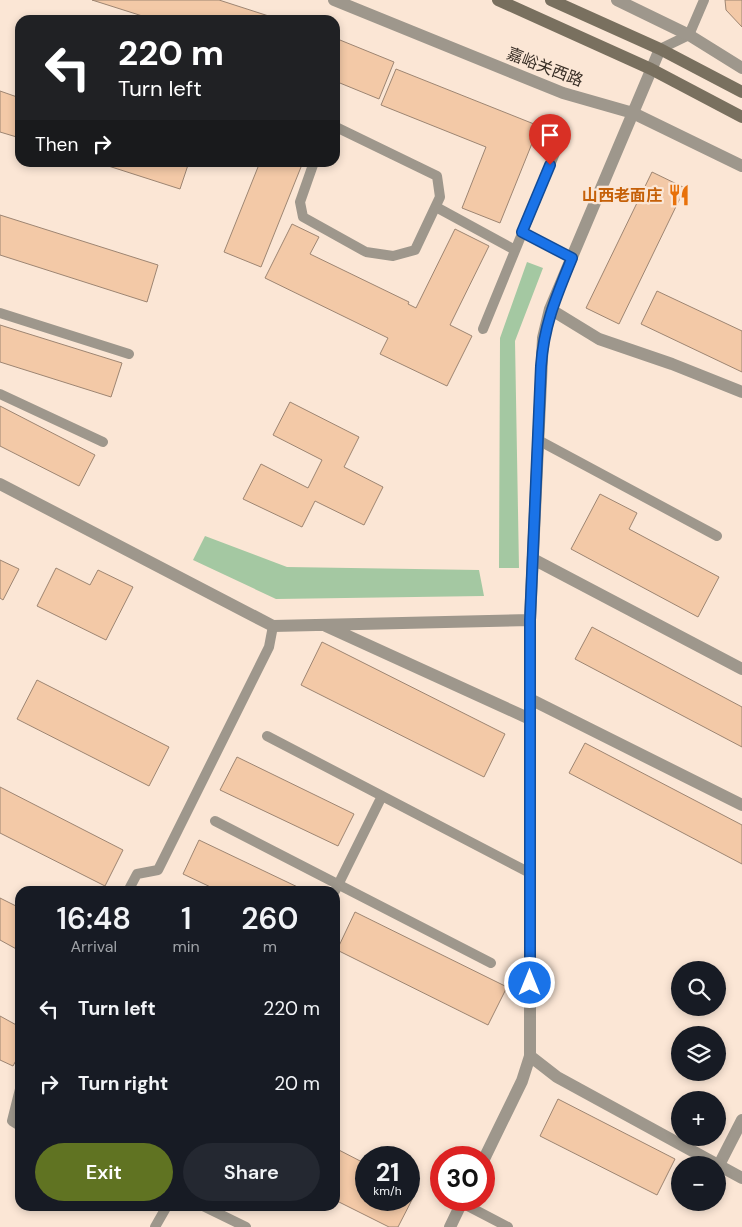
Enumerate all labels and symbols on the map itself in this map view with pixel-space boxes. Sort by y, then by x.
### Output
street label: 嘉峪关西路 [504,43,586,91]
pin [529,114,571,165]
restaurant icon: 山西老面庄 [666,182,692,208]
place label: 山西老面庄 [582,185,662,206]
position arrow [503,956,555,1008]
speed limit sign: 30 [430,1146,495,1211]

